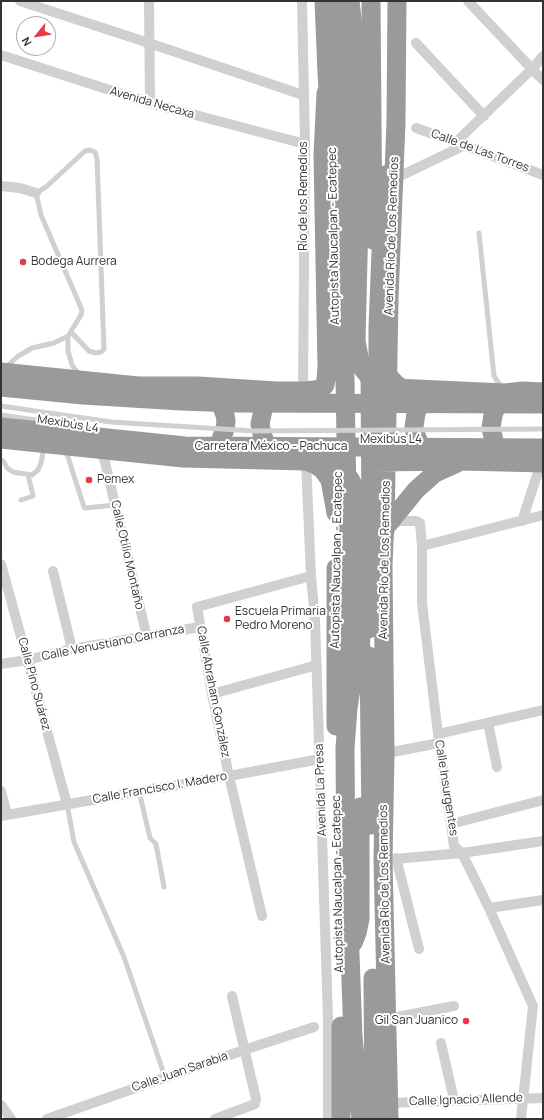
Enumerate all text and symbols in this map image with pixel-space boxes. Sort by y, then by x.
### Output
north arrow [16,16,56,56]
text: N [18,35,35,49]
street label: Avenida Necaxa [108,84,196,122]
street label: Calle de Las Torres [429,127,531,175]
street label: Río de los Remedios [297,141,311,251]
street label: Autopista Naucalpan - Ecatepec [325,147,343,325]
street label: Avenida Río de Los Remedios [382,156,402,316]
place label: Bodega Aurrera [31,255,117,269]
marker: Bodega Aurrera [18,257,28,267]
street label: Mexibús L4 [36,412,100,436]
street label: Mexibús L4 [360,433,422,447]
street label: Carretera México - Pachuca [195,440,347,454]
street label: Autopista Naucalpan - Ecatepec [328,471,346,649]
place label: Pemex [97,473,134,487]
marker: Pemex [84,475,94,485]
street label: Avenida Río de Los Remedios [376,480,394,640]
street label: Calle Otilio Montaño [107,499,147,611]
place label: Escuela Primaria Pedro Moreno [235,605,326,633]
marker: Escuela Primaria Pedro Moreno [222,614,232,624]
street label: Calle Venustiano Carranza [40,622,186,664]
street label: Calle Abraham González [193,625,233,759]
street label: Calle Pino Suárez [15,636,53,732]
street label: Calle Insurgentes [431,739,461,837]
street label: Avenida La Presa [312,744,330,836]
street label: Calle Francisco I. Madero [92,769,228,807]
street label: Autopista Naucalpan - Ecatepec [329,795,347,973]
street label: Avenida Río de Los Remedios [376,804,394,964]
place label: Gil San Juanico [375,1014,458,1028]
marker: Gil San Juanico [461,1016,471,1026]
street label: Calle Juan Sarabia [130,1049,230,1095]
street label: Calle Ignacio Allende [409,1091,523,1109]

